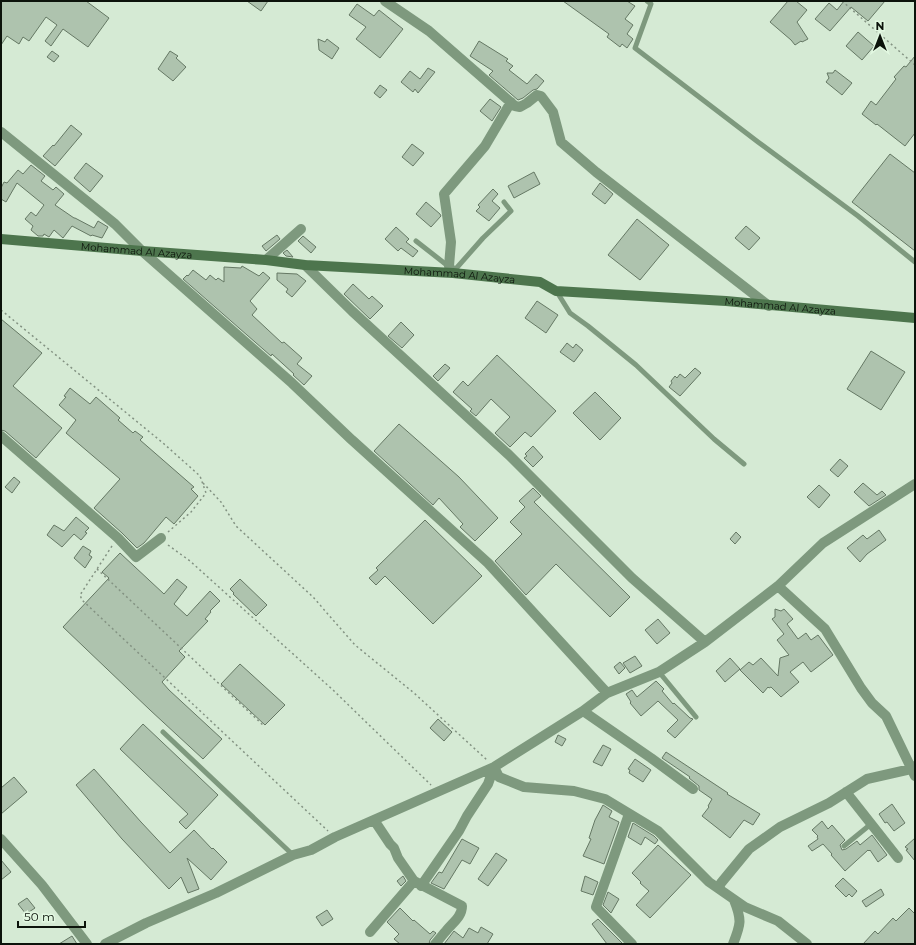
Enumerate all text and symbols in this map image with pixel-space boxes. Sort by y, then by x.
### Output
north arrow [860,16,900,56]
text: N [876,19,884,33]
street label: Mohammad Al Azayza [80,240,193,262]
street label: Mohammad Al Azayza [403,264,516,286]
street label: Mohammad Al Azayza [724,295,837,318]
scale bar [18,903,85,929]
text: 50 m [24,909,55,924]

